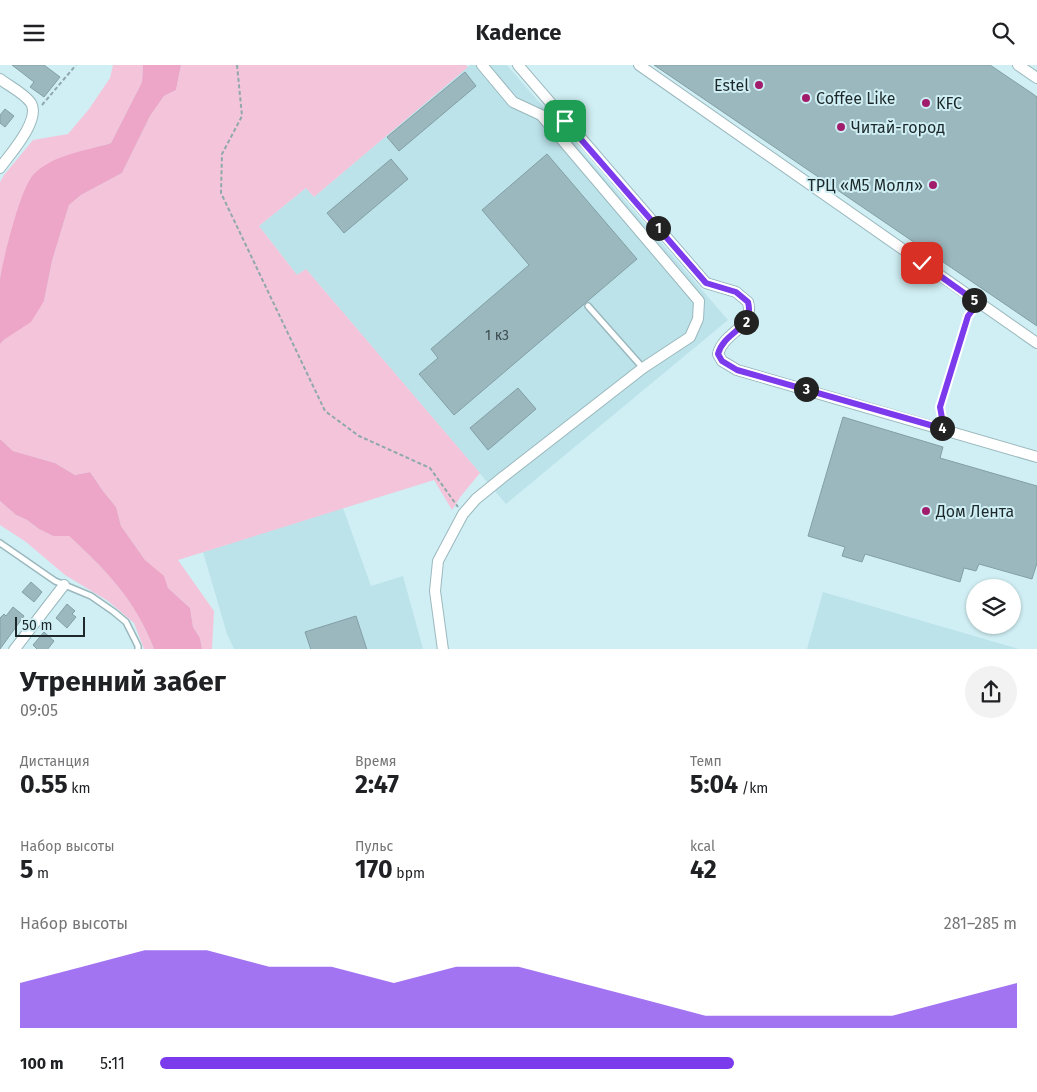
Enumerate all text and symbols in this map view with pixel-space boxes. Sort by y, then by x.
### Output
icon: menu [20,19,48,47]
text: Kadence [475,19,562,46]
icon: search [989,19,1017,47]
place label: Estel [714,76,749,95]
marker: Estel [753,79,765,91]
place label: Coffee Like [816,89,895,108]
marker: Coffee Like [800,92,812,104]
place label: KFC [936,94,962,113]
marker: KFC [920,97,932,109]
pin [544,100,586,142]
icon: arrive [551,107,579,135]
place label: Читай-город [851,118,945,137]
marker: Читай-город [835,121,847,133]
place label: ТРЦ «М5 Молл» [808,176,923,195]
marker: ТРЦ «М5 Молл» [927,179,939,191]
pin: 1 [646,215,670,241]
text: 1 [655,220,662,237]
pin [901,242,943,284]
icon: check [908,249,936,277]
pin: 5 [962,287,986,313]
text: 5 [971,292,978,309]
pin: 2 [734,309,758,335]
text: 2 [743,314,750,331]
house number: 1 к3 [485,327,509,344]
pin: 3 [794,377,818,401]
text: 3 [803,381,810,398]
pin: 4 [930,415,954,441]
text: 4 [939,420,946,437]
place label: Дом Лента [935,502,1014,521]
marker: Дом Лента [920,505,932,517]
map controls [966,579,1021,634]
button: layers [966,579,1021,634]
scale bar [15,615,85,638]
text: 50 m [22,617,53,634]
text: Утренний забег [20,665,226,698]
button: share [965,666,1017,718]
text: 09:05 [20,701,58,720]
text: Дистанция [20,753,90,770]
text: Время [355,753,397,770]
text: Темп [690,753,722,770]
text: 0.55 [20,770,68,800]
text: 2:47 [355,770,399,800]
text: 5:04 [690,770,738,800]
text: km [68,780,90,797]
text: /km [738,780,768,797]
text: Набор высоты [20,838,114,855]
text: Пульс [355,838,393,855]
text: kcal [690,838,715,855]
text: 5 [20,855,33,885]
text: 170 [355,855,393,885]
text: 42 [690,855,717,885]
text: m [33,865,49,882]
text: bpm [393,865,425,882]
text: Набор высоты [20,914,128,933]
text: 281–285 m [944,914,1017,933]
text: 100 m [20,1054,63,1073]
text: 5:11 [100,1054,125,1073]

